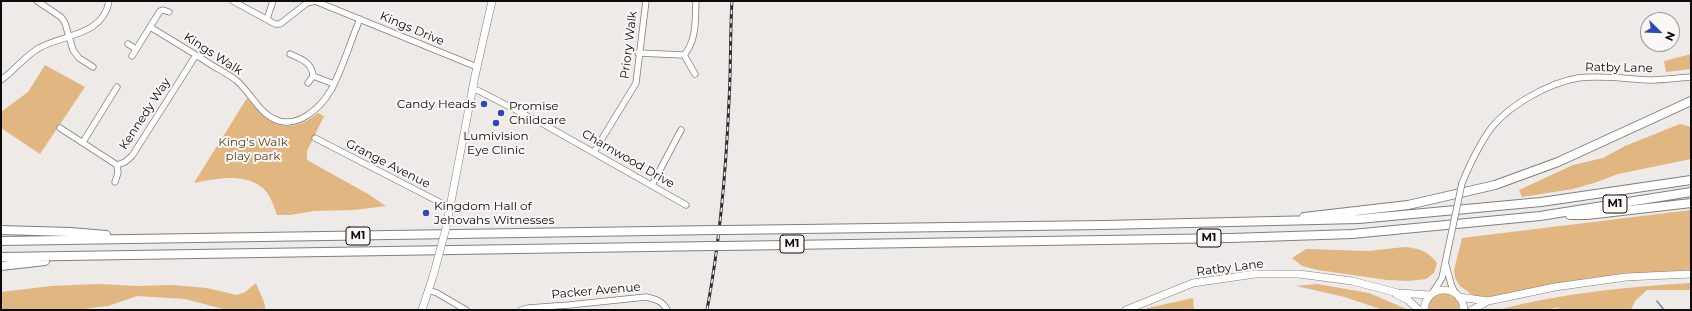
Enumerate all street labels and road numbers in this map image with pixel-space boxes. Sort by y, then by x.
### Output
street label: Kings Drive [378,9,446,49]
street label: Priory Walk [618,10,640,80]
street label: Kings Walk [181,30,245,78]
street label: Ratby Lane [1585,60,1653,76]
street label: Kennedy Way [116,75,174,153]
street label: Charnwood Drive [579,127,677,191]
street label: Grange Avenue [343,137,433,191]
road number: M1 [1603,195,1627,213]
road number: M1 [346,227,370,245]
road number: M1 [1197,229,1221,247]
road number: M1 [780,235,804,253]
street label: Ratby Lane [1196,257,1264,279]
street label: Packer Avenue [551,280,641,302]

